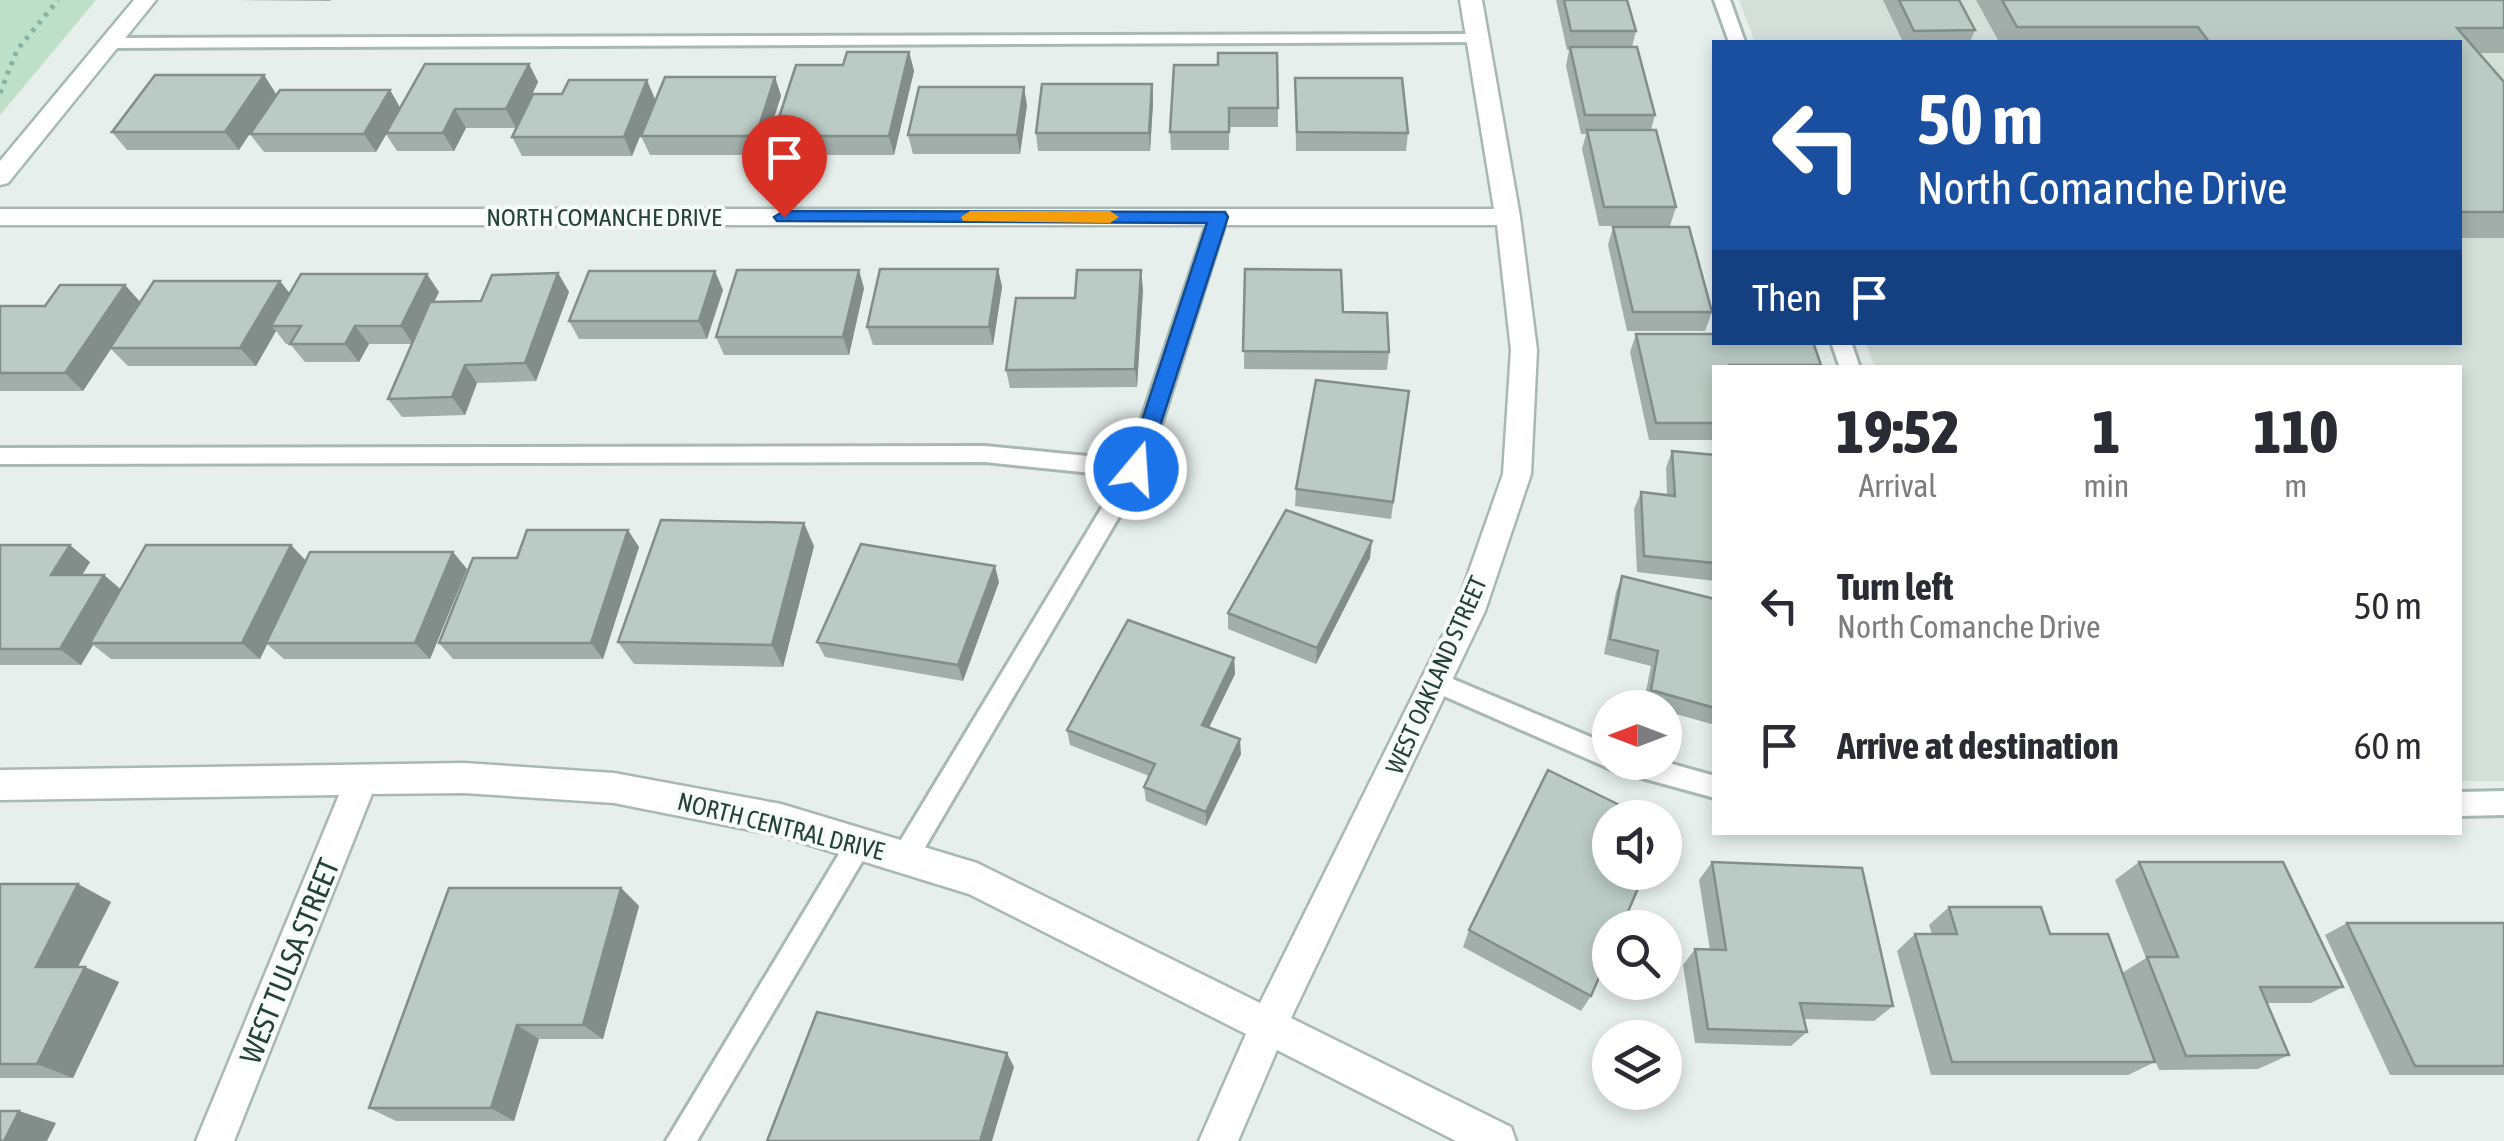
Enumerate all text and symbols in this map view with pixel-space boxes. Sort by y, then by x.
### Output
text: 50 m [1917,79,2043,159]
icon: left [1752,80,1882,210]
pin [742,115,827,218]
icon: arrive [757,130,812,185]
text: North Comanche Drive [1917,162,2287,214]
street label: NORTH COMANCHE DRIVE [486,203,722,231]
icon: arrive [1842,270,1897,325]
text: Then [1752,276,1822,319]
text: 19:52 [1836,397,1959,466]
text: 1 [2092,397,2121,466]
text: 110 [2253,397,2338,466]
position arrow [1084,417,1188,521]
text: Arrival [1859,467,1937,504]
text: min [2083,467,2129,504]
text: m [2284,467,2307,504]
text: Turn left [1837,565,1953,608]
street label: WEST OAKLAND STREET [1380,572,1492,778]
icon: left [1752,578,1807,633]
text: 50 m [2354,584,2422,627]
text: North Comanche Drive [1837,608,2100,645]
north arrow [1592,690,1682,780]
map controls [1592,690,1682,1110]
icon: arrive [1752,718,1807,773]
text: Arrive at destination [1837,724,2119,767]
text: 60 m [2354,724,2422,767]
street label: NORTH CENTRAL DRIVE [675,787,888,865]
button: sound [1592,800,1682,890]
street label: WEST TULSA STREET [232,854,346,1068]
button: search [1592,910,1682,1000]
button: layers [1592,1020,1682,1110]

